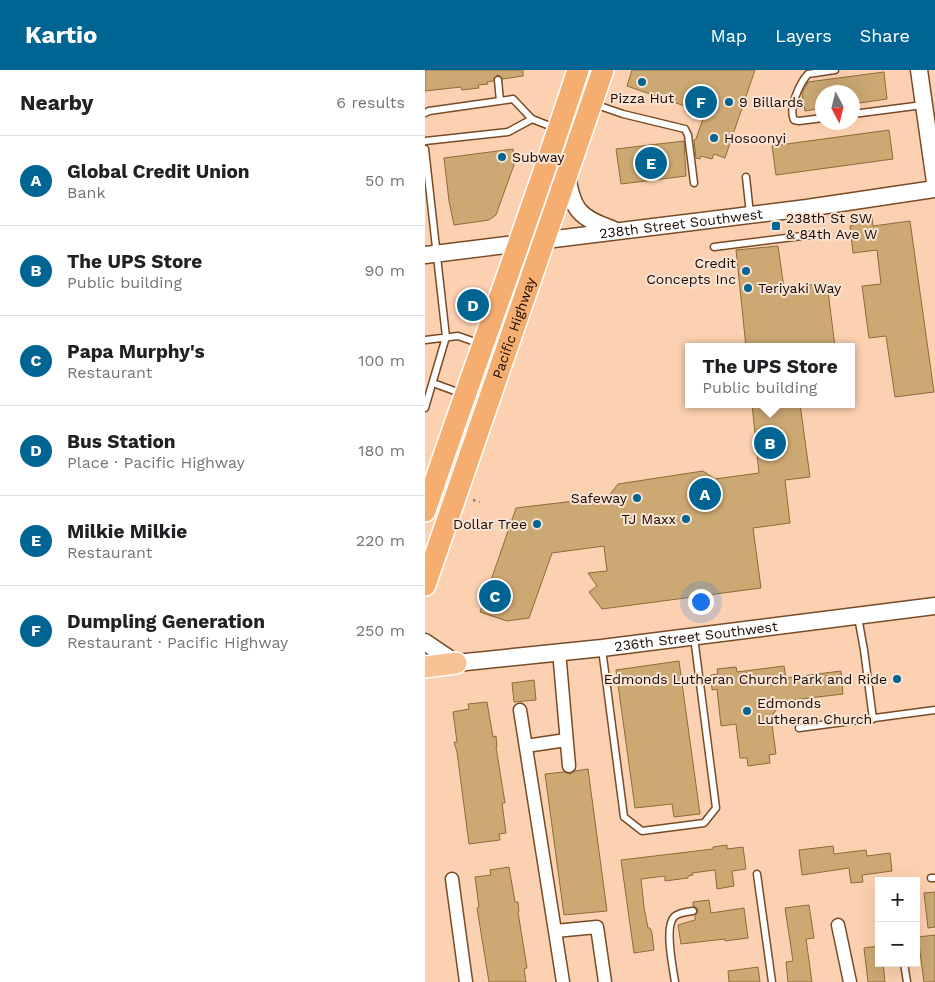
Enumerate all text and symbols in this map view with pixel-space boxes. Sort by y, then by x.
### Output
text: Kartio [25,21,97,49]
text: Map [710,25,747,46]
text: Layers [775,25,832,46]
text: Share [860,25,910,46]
marker: Pizza Hut [636,76,648,88]
pin: F [685,83,717,121]
north arrow [815,85,860,130]
text: Nearby [20,90,93,115]
place label: Pizza Hut [610,90,674,106]
text: 6 results [336,93,405,112]
place label: 9 Billards [739,94,803,110]
marker: 9 Billards [723,96,735,108]
place label: Hosoonyi [724,130,786,146]
marker: Hosoonyi [708,132,720,144]
pin: E [635,144,667,182]
place label: Subway [512,149,565,165]
marker: Subway [496,151,508,163]
text: Global Credit Union [67,160,250,183]
text: A [31,171,41,190]
text: 50 m [365,171,405,190]
text: Bank [67,183,105,202]
street label: 238th Street Southwest [598,205,764,241]
place label: 238th St SW & 84th Ave W [786,210,877,242]
marker: 238th St SW & 84th Ave W [770,220,782,232]
text: The UPS Store [67,250,202,273]
place label: Credit Concepts Inc [646,255,736,287]
text: B [31,261,41,280]
text: 90 m [364,261,405,280]
marker: Credit Concepts Inc [740,265,752,277]
text: Public building [67,273,182,292]
street label: Pacific Highway [489,274,539,381]
place label: Teriyaki Way [758,280,842,296]
marker: Teriyaki Way [742,282,754,294]
pin: D [457,286,489,324]
text: Papa Murphy's [67,340,205,363]
popup [685,343,855,408]
text: C [31,351,41,370]
text: 100 m [358,351,405,370]
text: The UPS Store [702,355,838,378]
text: Restaurant [67,363,153,382]
text: Public building [702,378,817,397]
pin: B [754,424,786,462]
text: Bus Station [67,430,176,453]
text: D [30,441,42,460]
text: 180 m [358,441,405,460]
text: Place · Pacific Highway [67,453,245,472]
pin: A [689,475,721,513]
place label: Safeway [571,490,628,506]
marker: Safeway [631,492,643,504]
place label: TJ Maxx [621,511,676,527]
marker: TJ Maxx [680,513,692,525]
place label: Dollar Tree [453,516,527,532]
marker: Dollar Tree [531,518,543,530]
text: Milkie Milkie [67,520,187,543]
text: E [31,531,41,550]
text: 220 m [356,531,405,550]
text: Restaurant [67,543,153,562]
pin: C [479,577,511,615]
your location [688,589,714,615]
text: Dumpling Generation [67,610,265,633]
street label: 236th Street Southwest [613,618,779,654]
text: F [31,621,41,640]
text: 250 m [356,621,405,640]
text: Restaurant · Pacific Highway [67,633,288,652]
place label: Edmonds Lutheran Church Park and Ride [604,671,887,687]
marker: Edmonds Lutheran Church Park and Ride [891,673,903,685]
place label: Edmonds Lutheran Church [757,695,872,727]
marker: Edmonds Lutheran Church [741,705,753,717]
map controls [875,877,920,967]
button: + [875,877,920,922]
button: − [875,922,920,967]

